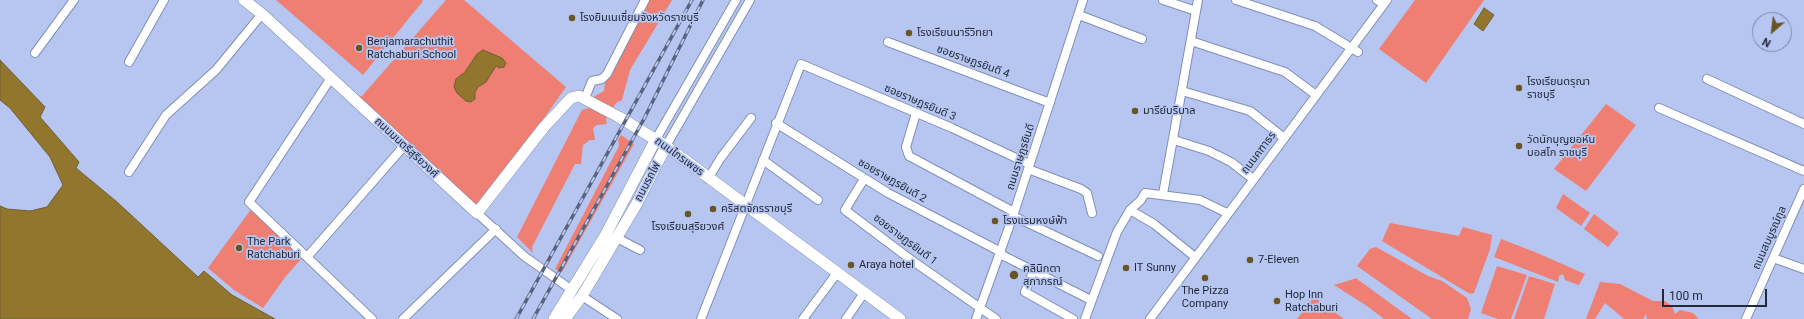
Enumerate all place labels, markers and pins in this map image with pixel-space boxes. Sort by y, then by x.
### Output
place label: โรงยิมเนเซี่ยมจังหวัดราชบุรี [580,11,699,25]
marker: โรงยิมเนเซี่ยมจังหวัดราชบุรี [567,13,577,23]
place label: โรงเรียนนารีวิทยา [917,26,993,40]
marker: โรงเรียนนารีวิทยา [904,28,914,38]
place label: Benjamarachuthit Ratchaburi School [367,35,456,61]
marker: Benjamarachuthit Ratchaburi School [354,43,364,53]
place label: โรงเรียนดรุณา ราชบุรี [1527,75,1590,101]
marker: โรงเรียนดรุณา ราชบุรี [1514,83,1524,93]
place label: มารีย์บริบาล [1143,104,1196,118]
marker: มารีย์บริบาล [1130,106,1140,116]
place label: วัดนักบุญยอห์น บอสโก ราชบุรี [1527,133,1595,159]
marker: วัดนักบุญยอห์น บอสโก ราชบุรี [1514,141,1524,151]
place label: คริสตจักรราชบุรี [721,202,792,216]
marker: คริสตจักรราชบุรี [708,204,718,214]
marker: โรงเรียนสุริยวงศ์ [683,209,693,219]
place label: โรงแรมหงษ์ฟ้า [1003,214,1067,228]
marker: โรงแรมหงษ์ฟ้า [990,216,1000,226]
place label: โรงเรียนสุริยวงศ์ [652,220,724,234]
place label: The Park Ratchaburi [247,235,300,261]
marker: The Park Ratchaburi [234,243,244,253]
place label: 7-Eleven [1258,253,1299,267]
marker: 7-Eleven [1245,255,1255,265]
place label: Araya hotel [859,258,914,272]
marker: Araya hotel [846,260,856,270]
place label: IT Sunny [1134,261,1176,275]
place label: คลินิกตา สุภาภรณ์ [1023,262,1062,288]
marker: IT Sunny [1121,263,1131,273]
marker: คลินิกตา สุภาภรณ์ [1008,269,1020,281]
marker: The Pizza Company [1200,273,1210,283]
place label: The Pizza Company [1181,284,1229,310]
place label: Hop Inn Ratchaburi [1285,288,1338,314]
marker: Hop Inn Ratchaburi [1272,296,1282,306]

